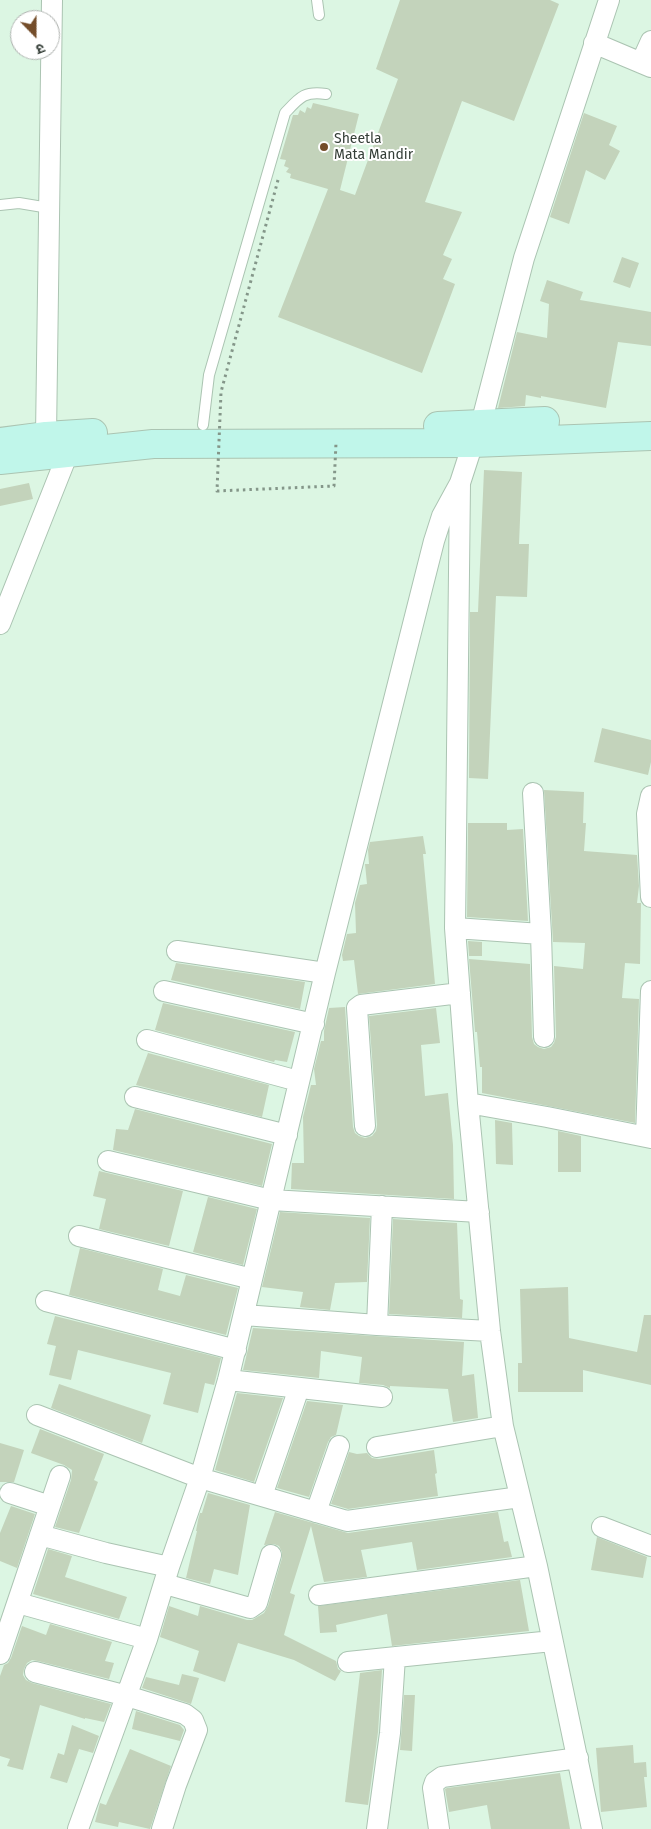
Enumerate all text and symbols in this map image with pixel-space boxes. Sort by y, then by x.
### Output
north arrow [10,10,60,60]
text: उ [33,39,47,58]
place label: Sheetla Mata Mandir [334,131,413,164]
marker: Sheetla Mata Mandir [318,141,330,153]

